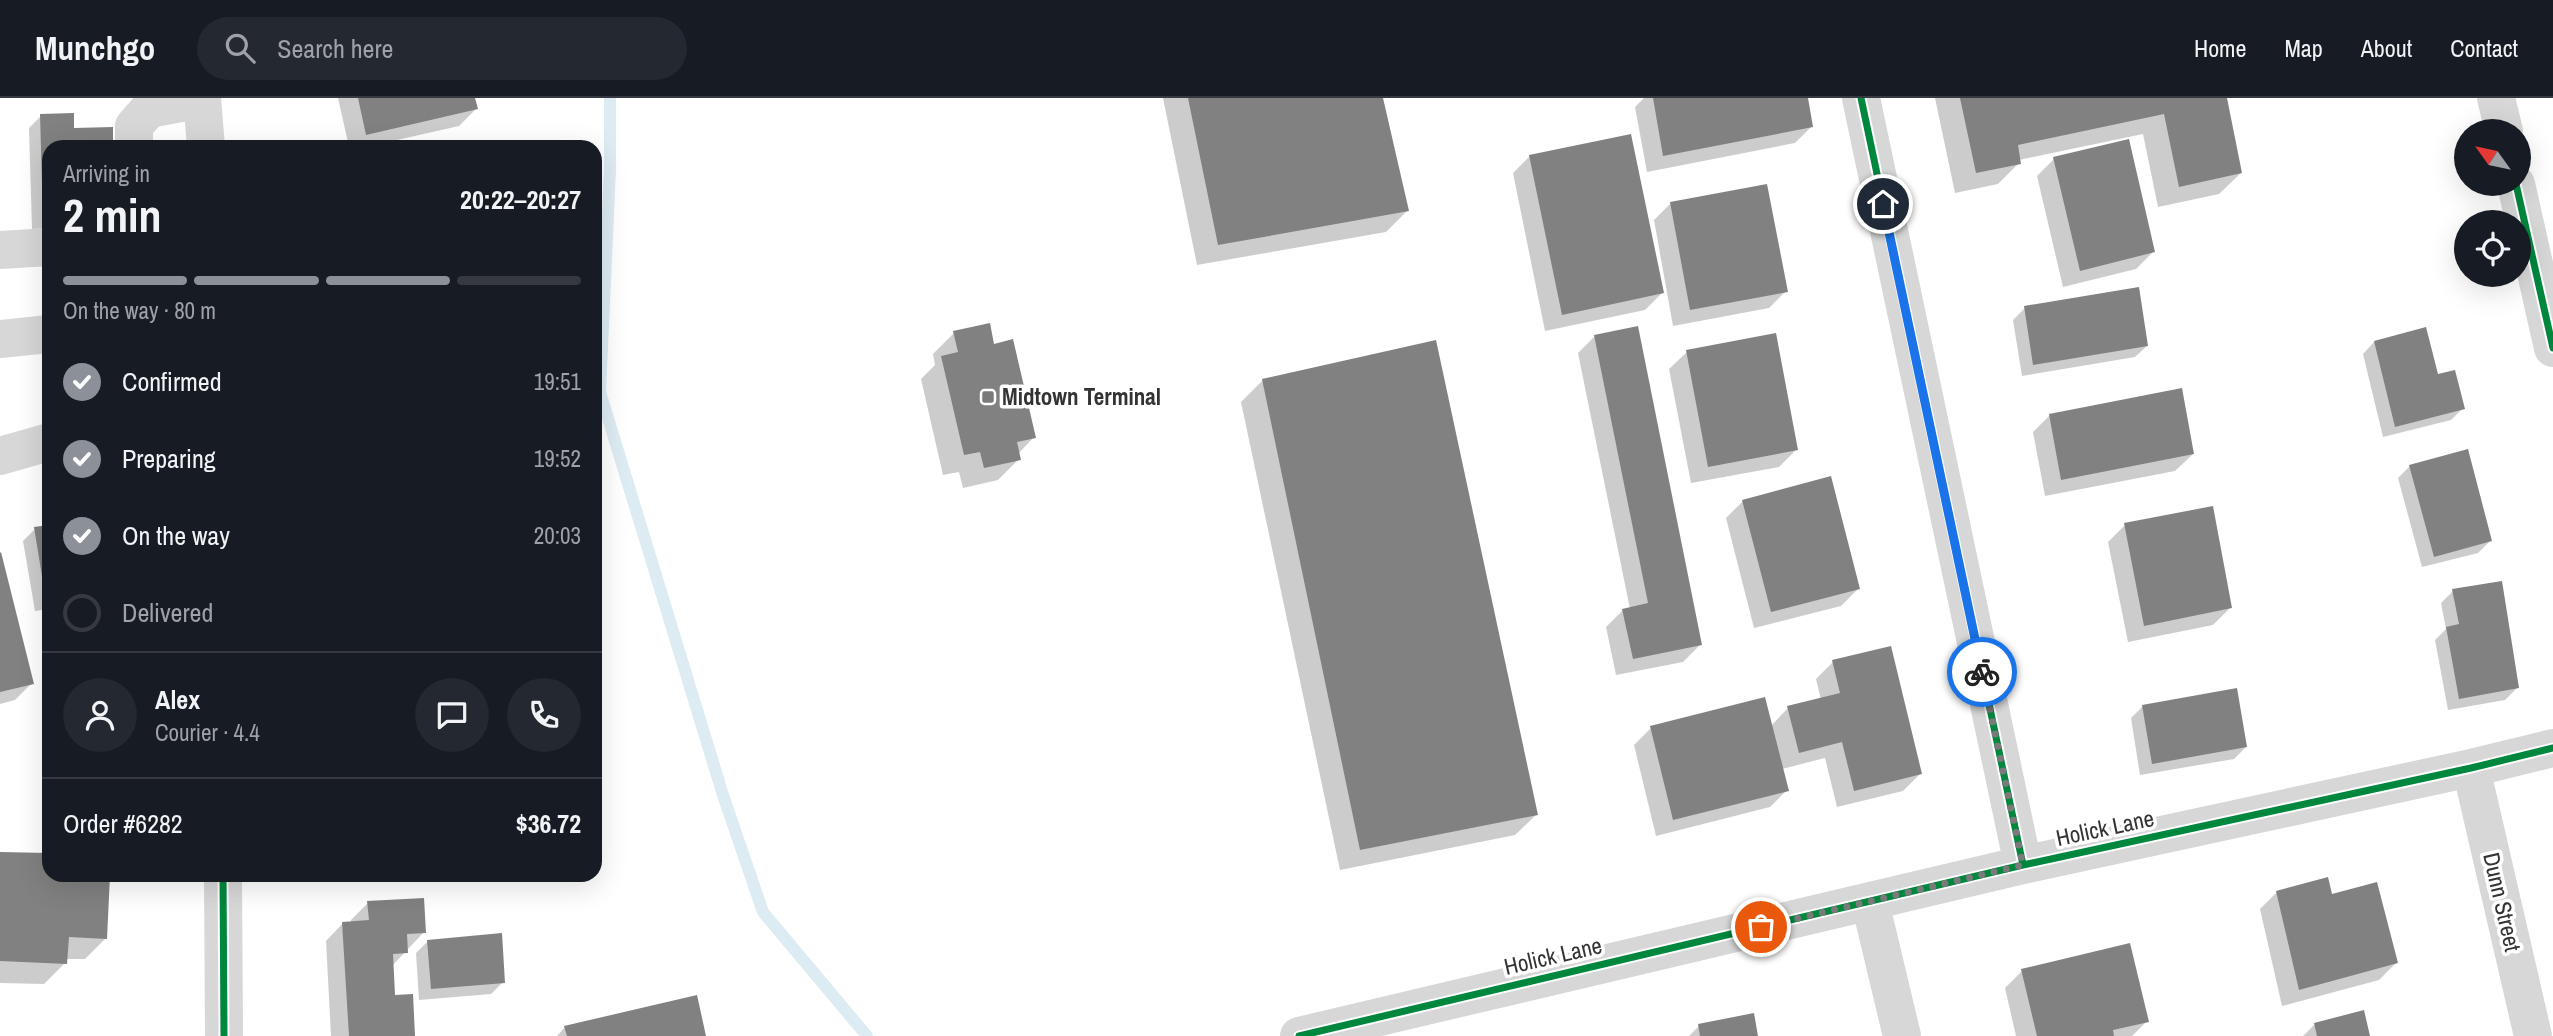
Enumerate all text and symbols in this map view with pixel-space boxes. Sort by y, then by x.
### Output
search box [197,17,687,80]
text: Munchgo [35,26,155,70]
icon: search [221,29,259,67]
text: Search here [277,31,393,66]
text: Home [2194,32,2246,64]
text: Map [2284,32,2323,64]
text: About [2361,32,2412,64]
text: Contact [2450,32,2518,64]
north arrow [2454,119,2530,196]
map controls [2454,119,2531,287]
text: Arriving in [63,158,150,189]
pin [1853,174,1913,234]
text: 20:22–20:27 [460,182,581,217]
text: 2 min [63,184,162,246]
icon: home [1864,185,1902,223]
button: locate [2454,210,2531,287]
text: On the way · 80 m [63,295,216,326]
icon: check [63,363,101,401]
text: Confirmed [122,364,222,399]
text: 19:51 [534,366,581,397]
place label: Midtown Terminal [1002,381,1161,412]
marker: Midtown Terminal [980,389,996,405]
icon: check [63,440,101,478]
text: Preparing [122,441,216,476]
text: 19:52 [534,443,581,474]
icon: check [63,517,101,555]
text: On the way [122,518,230,553]
text: 20:03 [534,520,581,551]
text: Delivered [122,595,213,630]
courier [1947,637,2017,707]
icon: bike [1963,653,2001,691]
button: person [63,678,137,752]
button: chat [415,678,489,752]
button: phone [507,678,581,752]
text: Alex [155,682,200,717]
text: Courier · 4.4 [155,717,260,748]
street label: Holick Lane [2053,802,2157,853]
text: Order #6282 [63,806,183,841]
text: $36.72 [516,806,581,841]
street label: Dunn Street [2476,849,2529,954]
pin [1731,897,1791,957]
icon: bag [1742,908,1780,946]
street label: Holick Lane [1501,929,1605,982]

